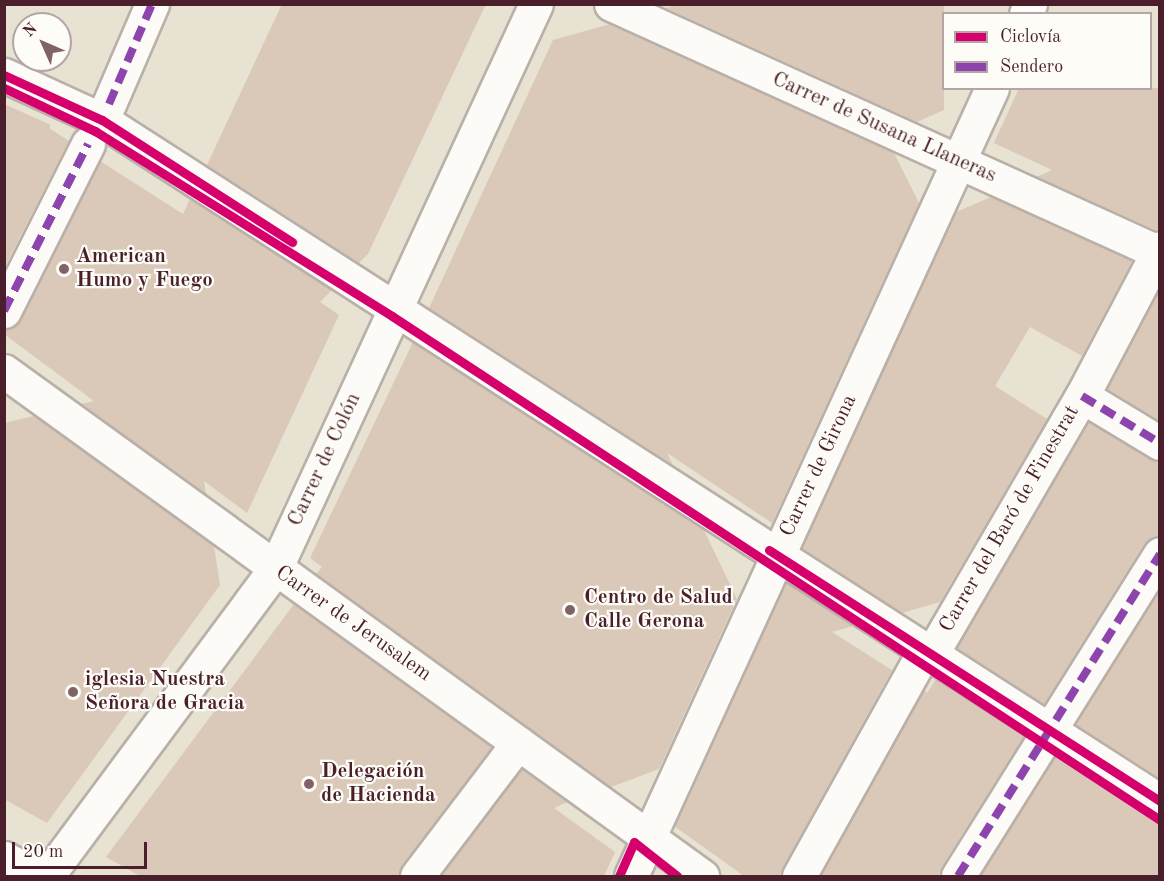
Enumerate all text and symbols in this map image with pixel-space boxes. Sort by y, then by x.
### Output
north arrow [12,12,72,72]
legend [942,12,1152,90]
text: N [21,21,41,41]
text: Ciclovía [1000,28,1061,46]
text: Sendero [1000,58,1063,76]
street label: Carrer de Susana Llaneras [768,67,1000,189]
place label: American Humo y Fuego [76,244,213,294]
marker: American Humo y Fuego [57,262,71,276]
street label: Carrer de Colón [283,389,367,531]
street label: Carrer de Girona [775,391,863,541]
street label: Carrer del Baró de Finestrat [935,401,1085,637]
street label: Carrer de Jerusalem [270,561,436,687]
place label: Centro de Salud Calle Gerona [584,585,733,635]
marker: Centro de Salud Calle Gerona [561,601,579,619]
place label: iglesia Nuestra Señora de Gracia [85,667,245,717]
marker: iglesia Nuestra Señora de Gracia [66,685,80,699]
place label: Delegación de Hacienda [321,759,436,809]
marker: Delegación de Hacienda [302,777,316,791]
scale bar [15,830,150,868]
text: 20 m [23,843,63,861]

